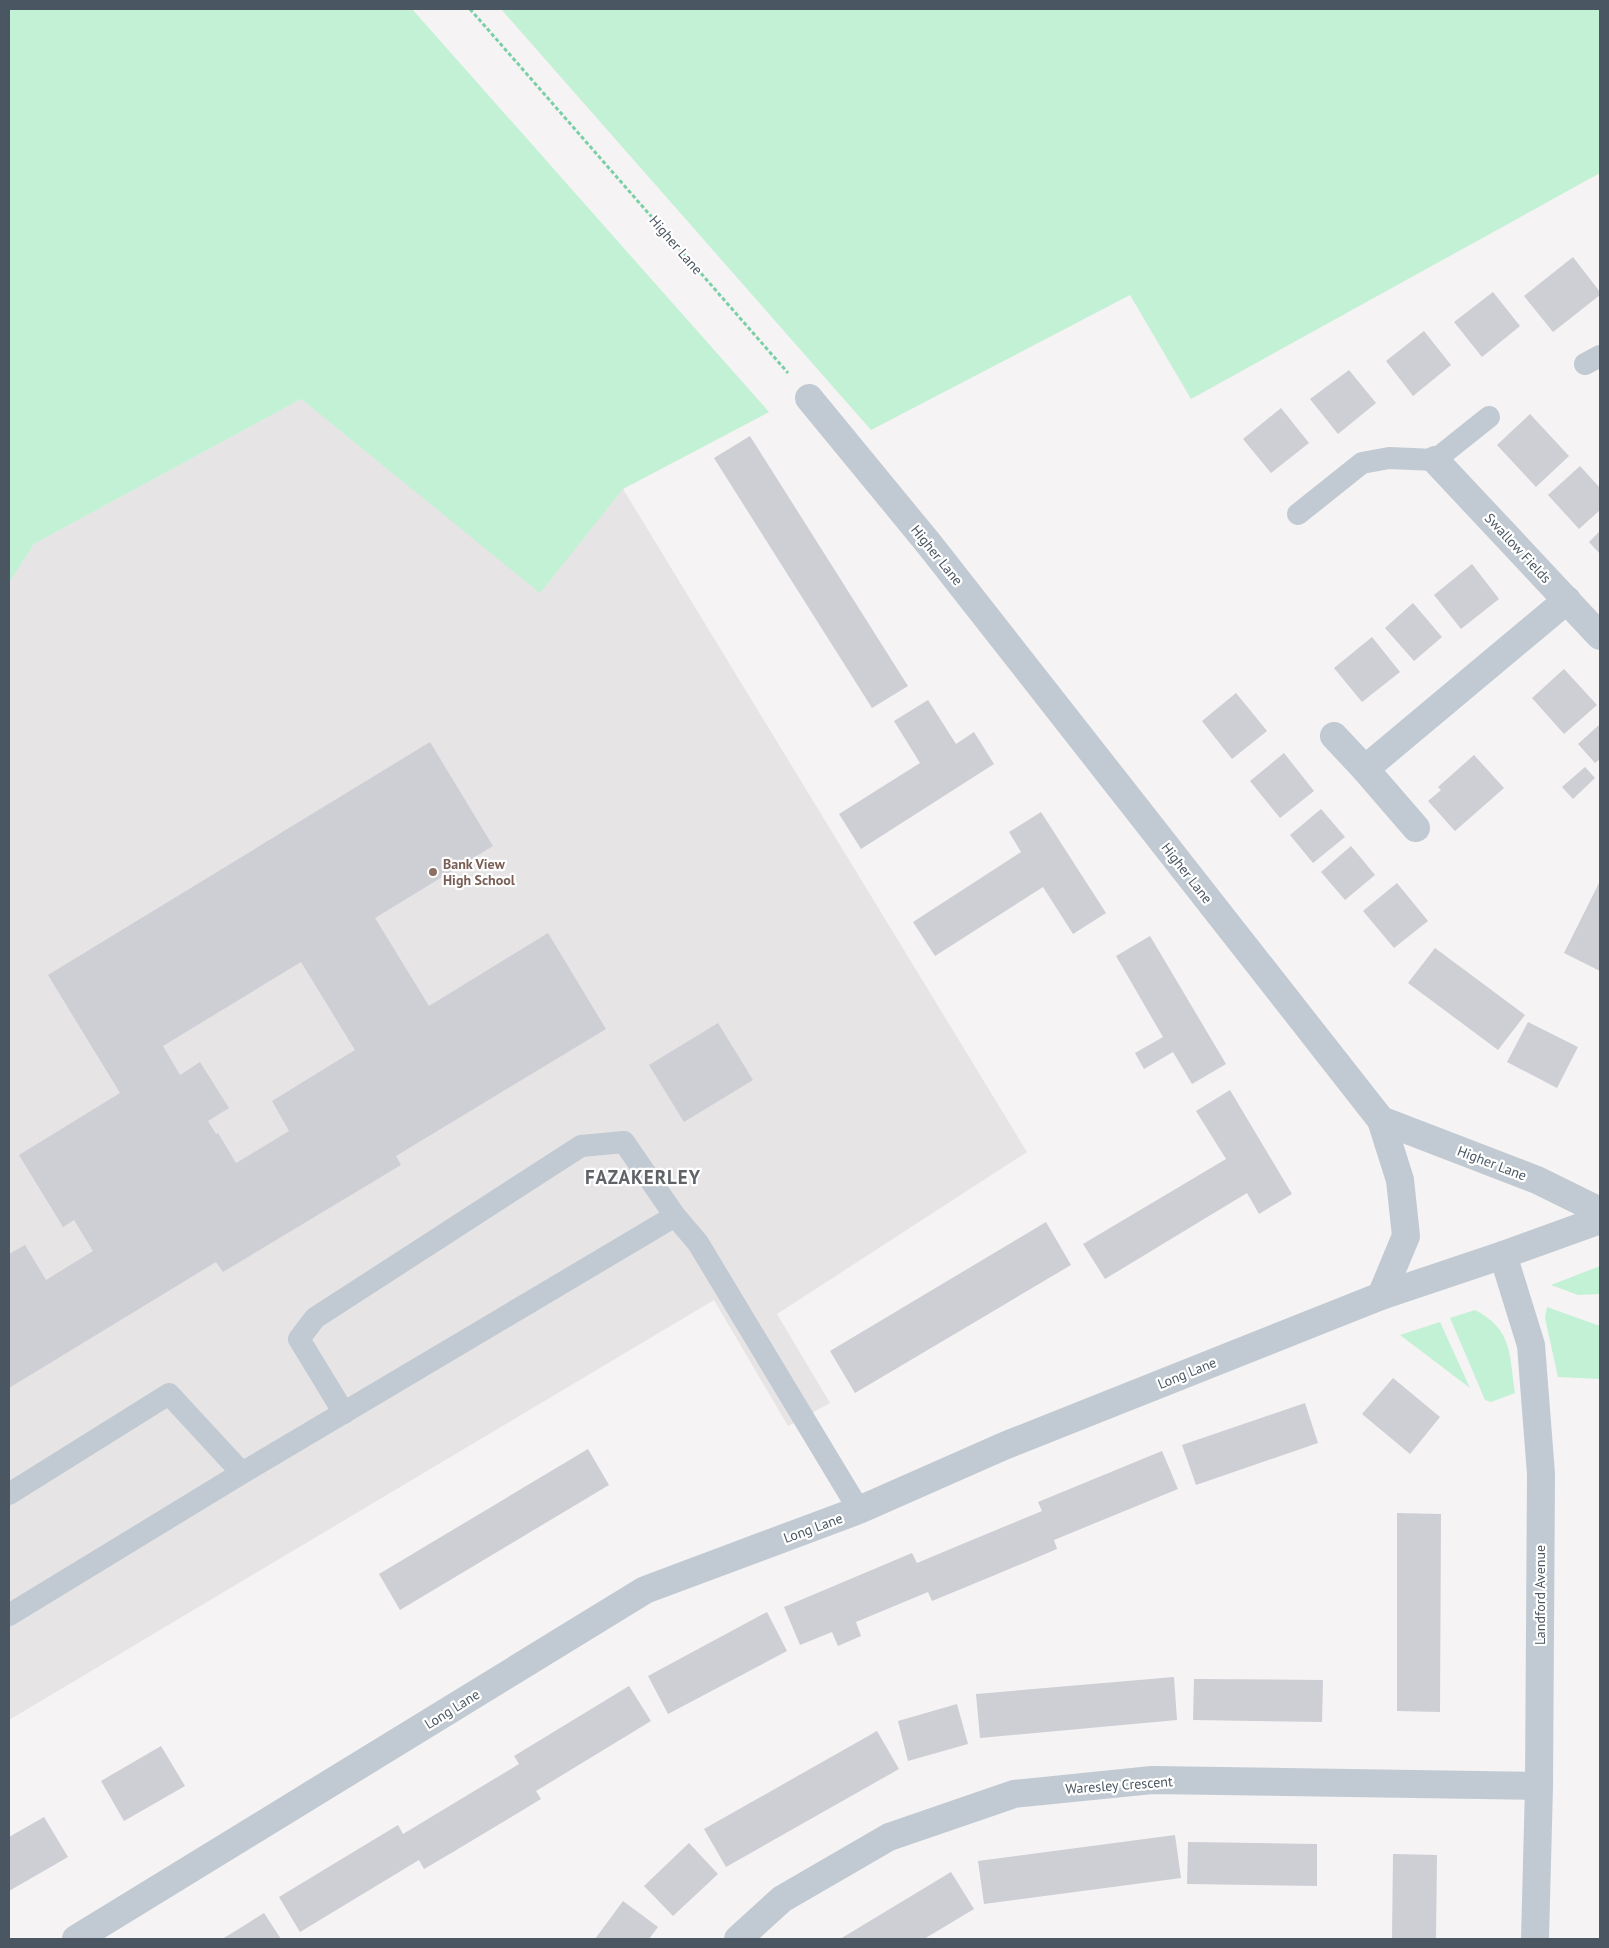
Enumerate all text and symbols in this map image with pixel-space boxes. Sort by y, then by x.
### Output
street label: Higher Lane [645,212,707,278]
street label: Swallow Fields [1481,509,1555,587]
street label: Higher Lane [907,521,967,589]
street label: Higher Lane [1158,839,1216,907]
place label: Bank View High School [443,855,516,889]
marker: Bank View High School [427,866,439,878]
street label: Higher Lane [1455,1142,1529,1184]
district label: FAZAKERLEY [585,1165,701,1189]
street label: Long Lane [1155,1353,1219,1393]
street label: Long Lane [781,1509,845,1547]
street label: Landford Avenue [1531,1545,1549,1645]
street label: Long Lane [421,1685,483,1733]
street label: Waresley Crescent [1065,1772,1173,1798]

